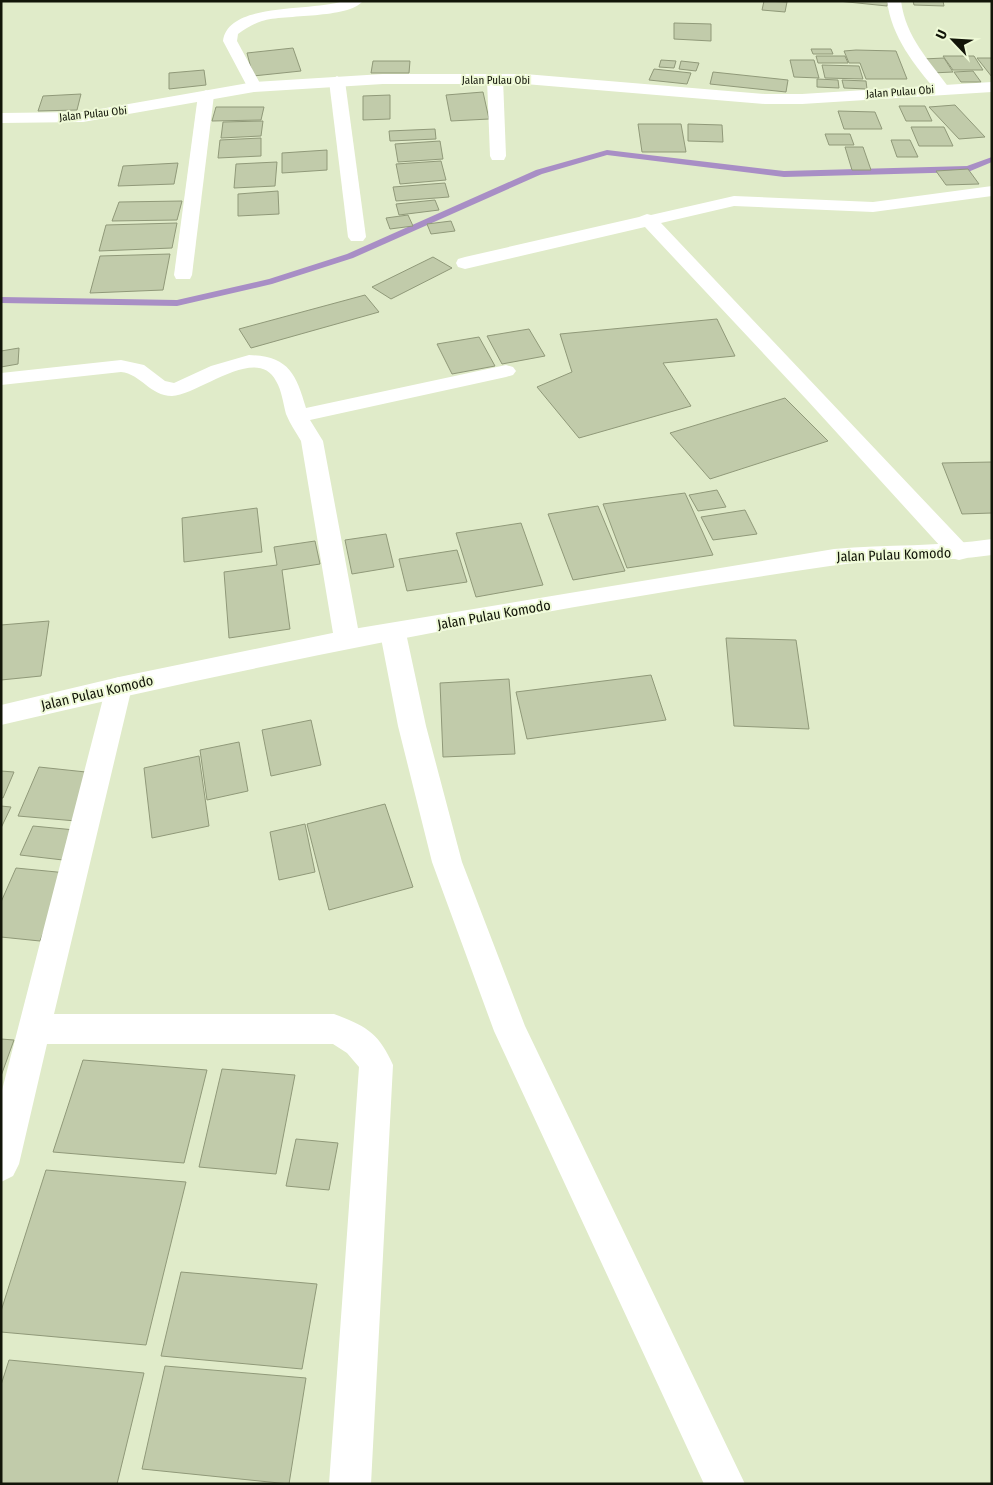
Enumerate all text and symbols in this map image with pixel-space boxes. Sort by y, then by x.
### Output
north arrow [928,15,978,65]
text: U [932,27,951,42]
street label: Jalan Pulau Obi [462,74,530,87]
street label: Jalan Pulau Obi [865,83,935,101]
street label: Jalan Pulau Obi [58,104,128,124]
street label: Jalan Pulau Komodo [836,545,952,565]
street label: Jalan Pulau Komodo [436,597,552,633]
street label: Jalan Pulau Komodo [39,672,155,714]

